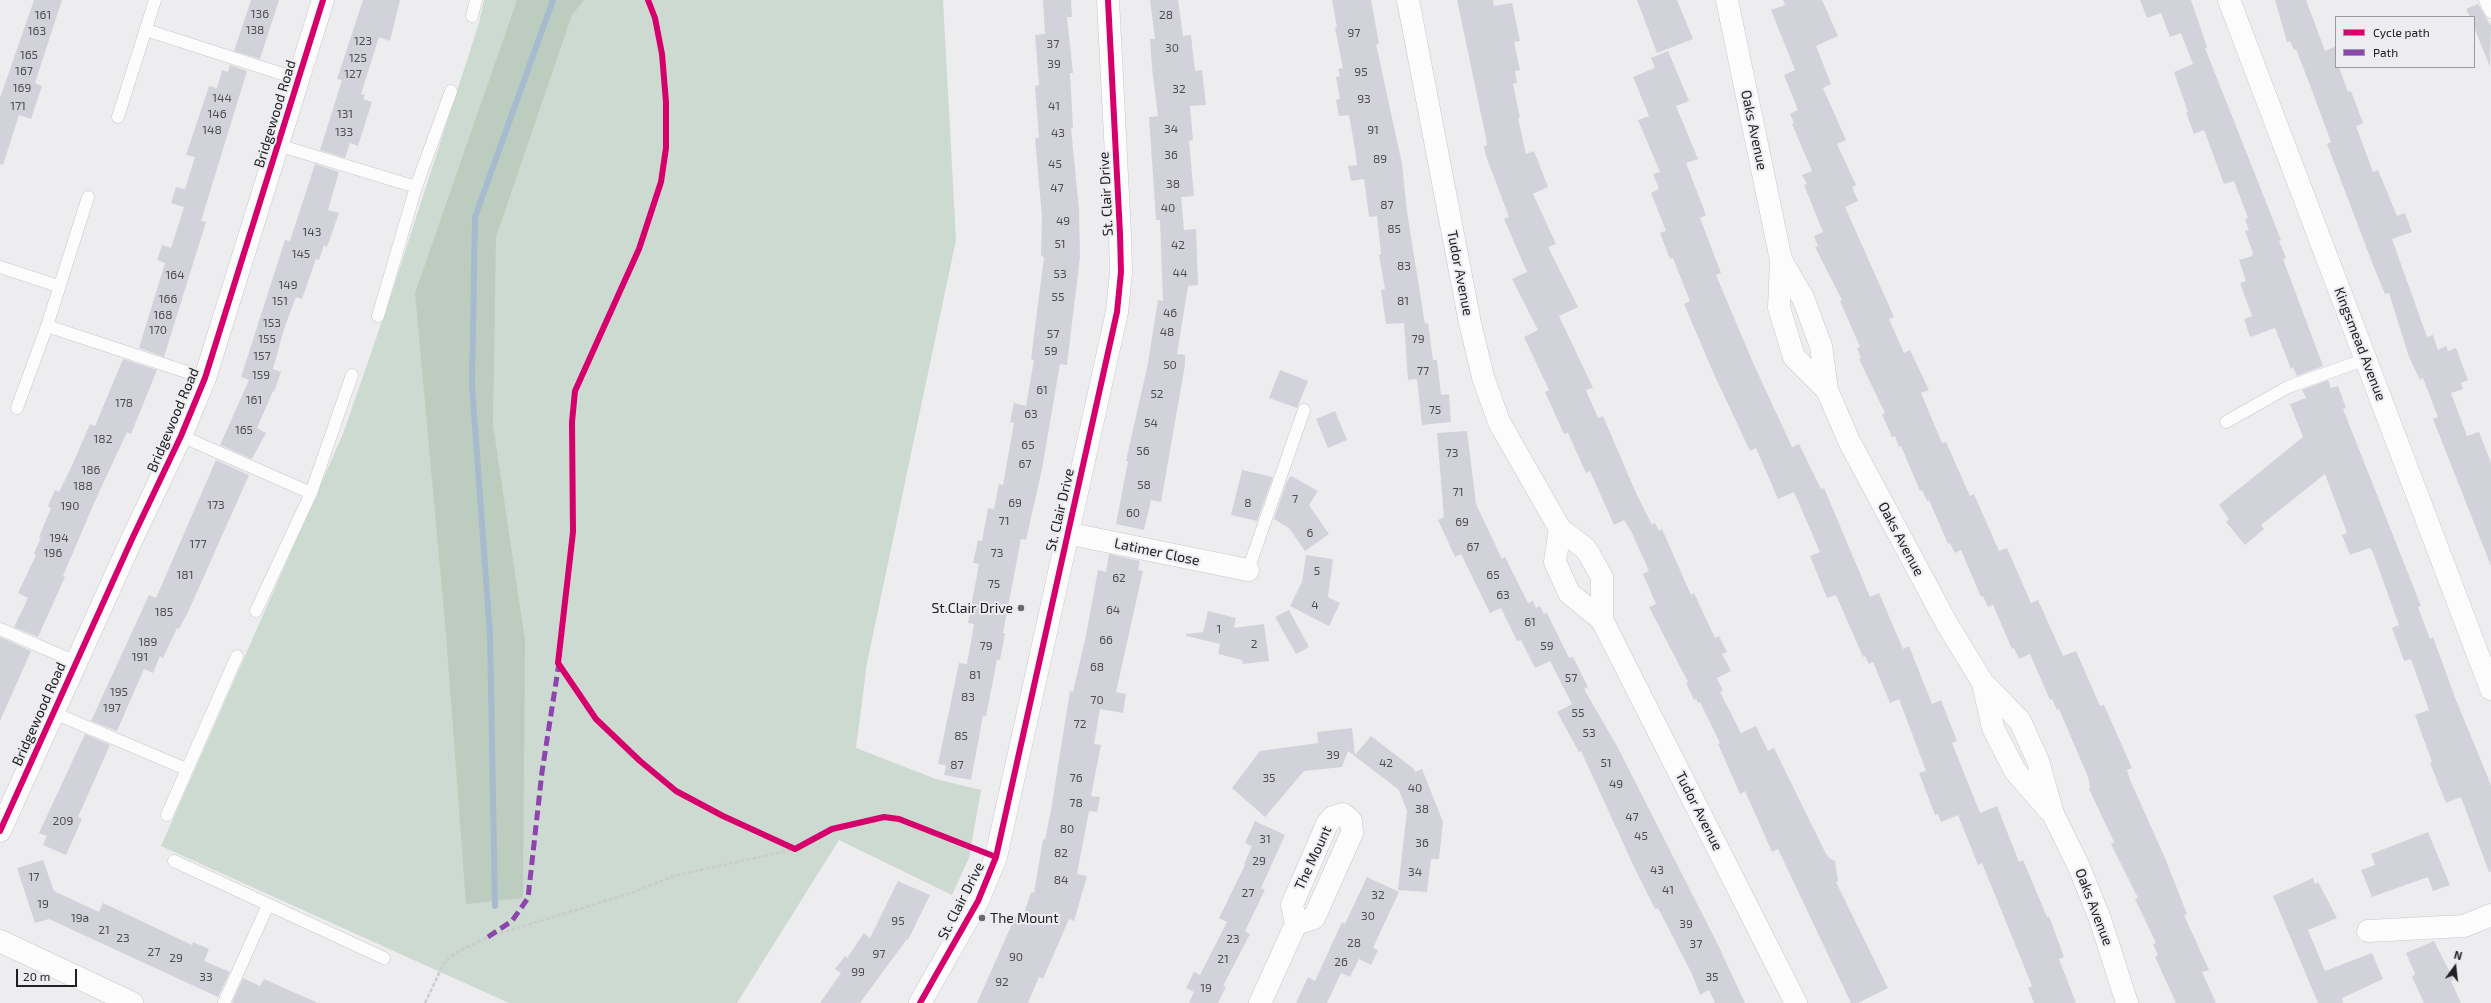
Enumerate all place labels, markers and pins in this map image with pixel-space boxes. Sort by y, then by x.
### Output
place label: St.Clair Drive [931,600,1013,616]
marker: St.Clair Drive [1016,603,1026,613]
place label: The Mount [990,910,1059,926]
marker: The Mount [977,913,987,923]

